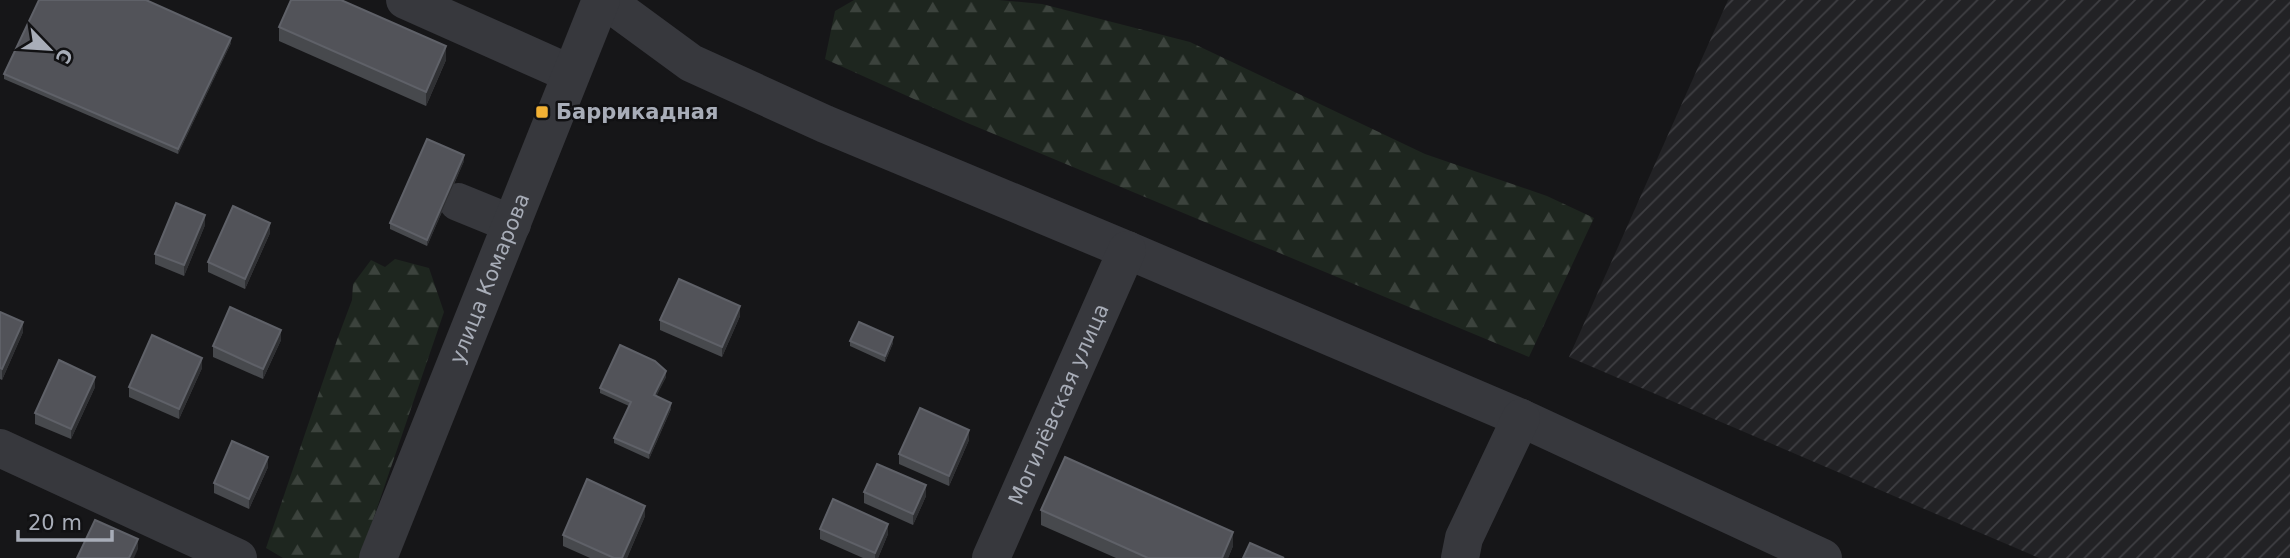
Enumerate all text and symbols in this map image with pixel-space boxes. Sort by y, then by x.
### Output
north arrow [14,14,84,84]
text: С [51,45,77,67]
place label: Баррикадная [556,100,719,124]
marker: Баррикадная [534,104,550,120]
street label: улица Комарова [445,190,534,367]
street label: Могилёвская улица [1004,300,1114,509]
scale bar [18,498,112,542]
text: 20 m [28,511,82,535]

